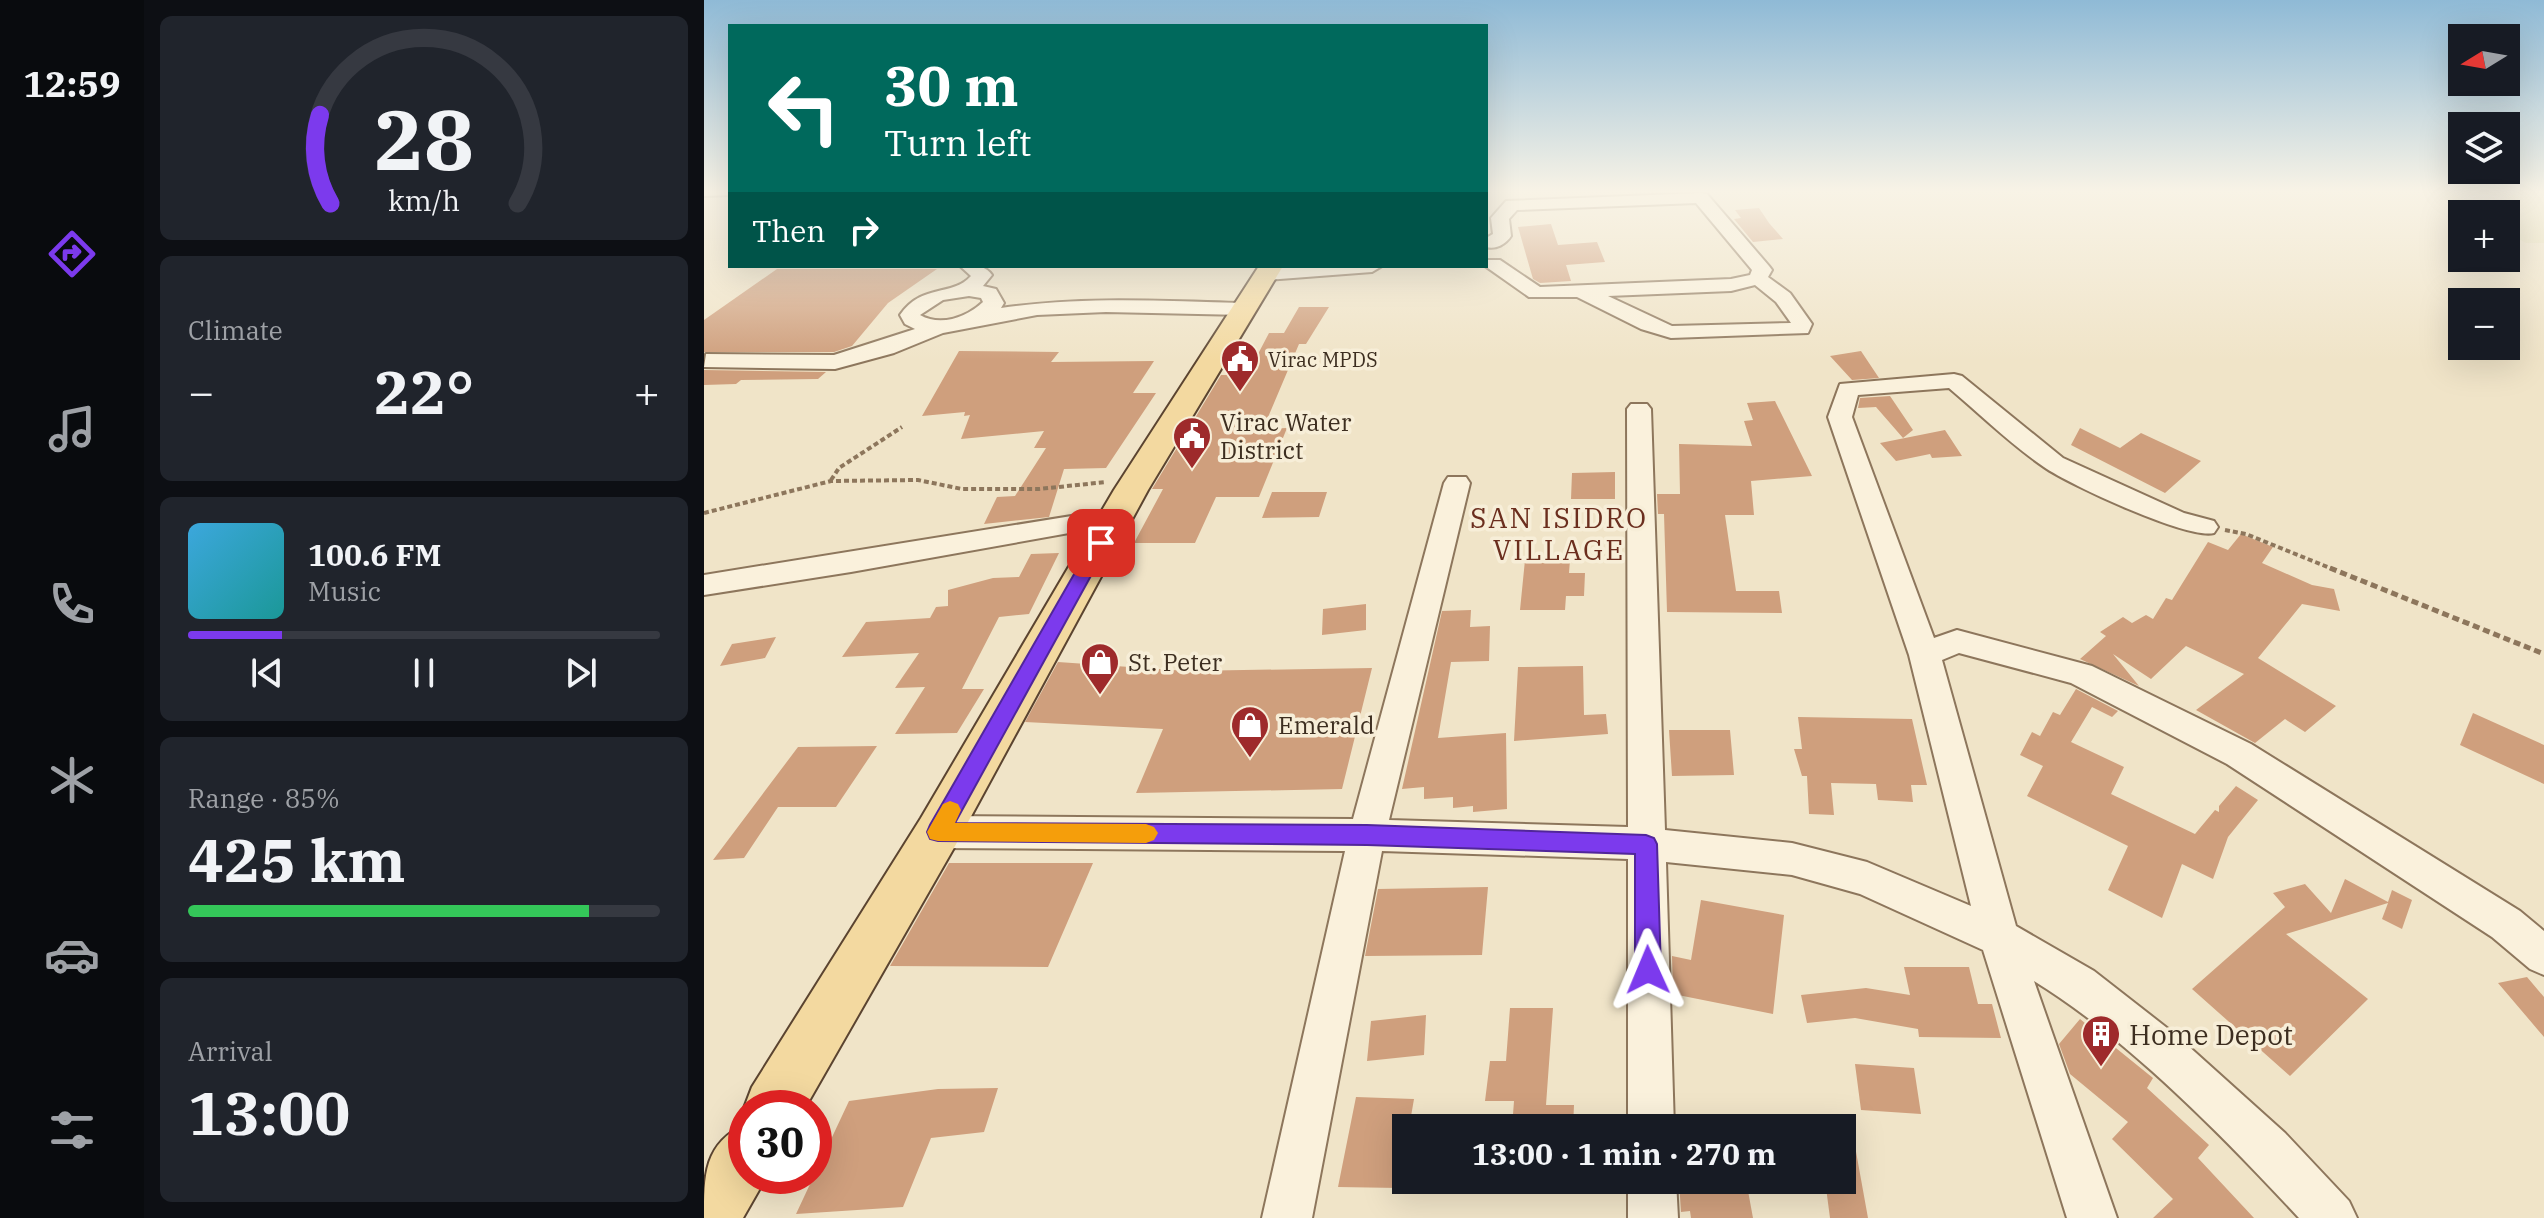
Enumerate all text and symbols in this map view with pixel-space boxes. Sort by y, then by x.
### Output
north arrow [2448,24,2520,96]
map controls [2448,24,2520,360]
text: 30 m [884,49,1019,121]
icon: left [752,56,856,160]
text: 12:59 [23,60,121,107]
text: 28 [374,85,474,193]
button: layers [2448,112,2520,184]
text: Turn left [884,119,1031,166]
text: km/h [388,182,460,219]
button: + [2448,200,2520,272]
icon: right [842,208,886,252]
text: Then [752,211,826,250]
icon: directions [44,226,100,282]
button: − [2448,288,2520,360]
text: Climate [188,313,283,347]
public building icon: Virac MPDS [1219,338,1261,393]
place label: Virac MPDS [1268,346,1378,373]
text: 22° [374,352,474,431]
text: − [188,363,214,420]
text: + [634,363,660,420]
icon: music [44,401,100,457]
place label: Virac Water District [1220,406,1352,466]
public building icon: Virac Water District [1171,415,1213,470]
district label: SAN ISIDRO VILLAGE [1470,499,1648,568]
pin [1067,509,1135,577]
icon: arrive [1079,521,1123,565]
text: 100.6 FM [308,535,441,574]
text: Music [308,574,381,608]
icon: phone [44,576,100,632]
shop icon: St. Peter [1079,641,1121,696]
place label: St. Peter [1128,646,1223,678]
icon: previous [245,651,289,695]
icon: pause [402,651,446,695]
icon: next [559,651,603,695]
shop icon: Emerald [1229,704,1271,759]
place label: Emerald [1278,709,1375,741]
icon: climate [44,752,100,808]
text: Range · 85% [188,781,340,815]
text: 425 km [188,820,406,899]
icon: car [44,927,100,983]
position arrow [1606,928,1690,1012]
building icon: Home Depot [2080,1013,2122,1068]
place label: Home Depot [2129,1016,2293,1053]
text: Arrival [188,1034,273,1068]
text: 13:00 [188,1073,350,1152]
speed limit sign: 30 [728,1090,832,1194]
icon: filters [44,1102,100,1158]
text: 13:00 · 1 min · 270 m [1472,1134,1776,1173]

